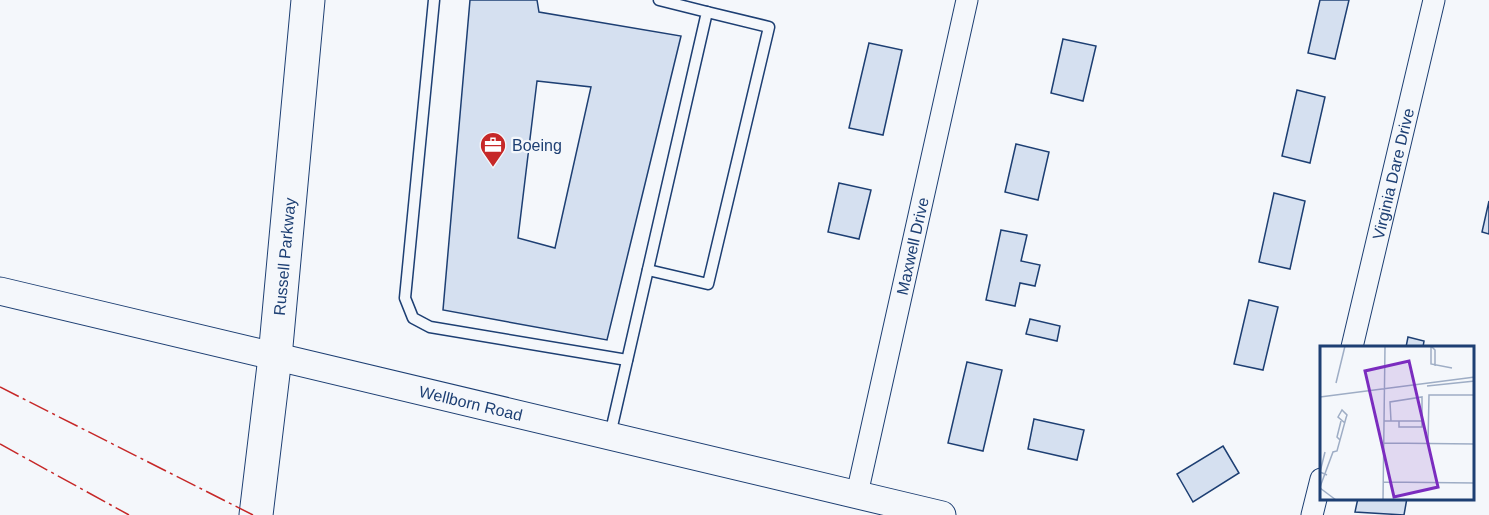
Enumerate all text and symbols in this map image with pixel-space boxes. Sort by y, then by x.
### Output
street label: Virginia Dare Drive [1370,107,1417,241]
office icon: Boeing [478,130,508,168]
place label: Boeing [512,137,562,154]
street label: Maxwell Drive [894,196,932,297]
street label: Russell Parkway [271,197,299,316]
inset map [1320,346,1474,500]
street label: Wellborn Road [417,383,524,424]

